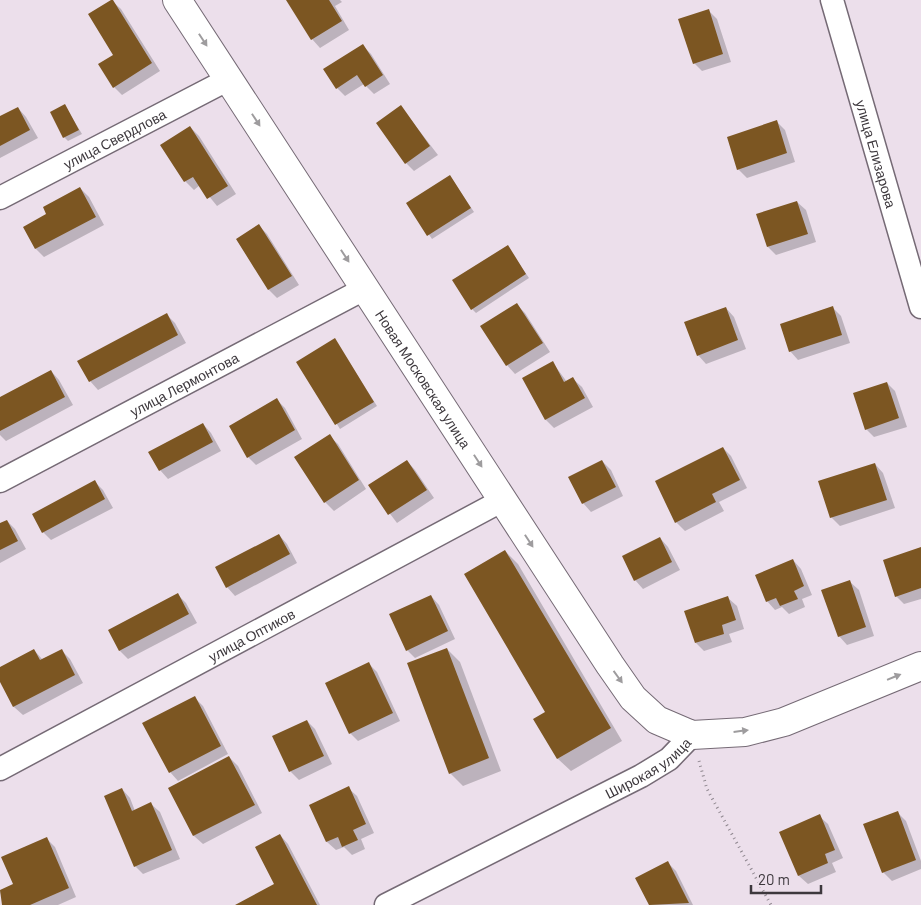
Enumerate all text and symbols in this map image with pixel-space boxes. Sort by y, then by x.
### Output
one-way arrow [198,33,208,46]
street label: улица Елизарова [853,98,900,210]
street label: улица Свердлова [60,105,169,172]
one-way arrow [251,113,260,127]
one-way arrow [340,249,350,262]
street label: Новая Московская улица [372,306,475,451]
street label: улица Лермонтова [127,348,241,420]
one-way arrow [473,454,482,468]
one-way arrow [524,534,534,547]
street label: улица Оптиков [205,605,297,665]
one-way arrow [613,670,623,684]
one-way arrow [886,673,901,681]
one-way arrow [733,727,749,735]
street label: Широкая улица [602,733,694,801]
scale bar [751,862,821,894]
text: 20 m [758,870,790,888]

